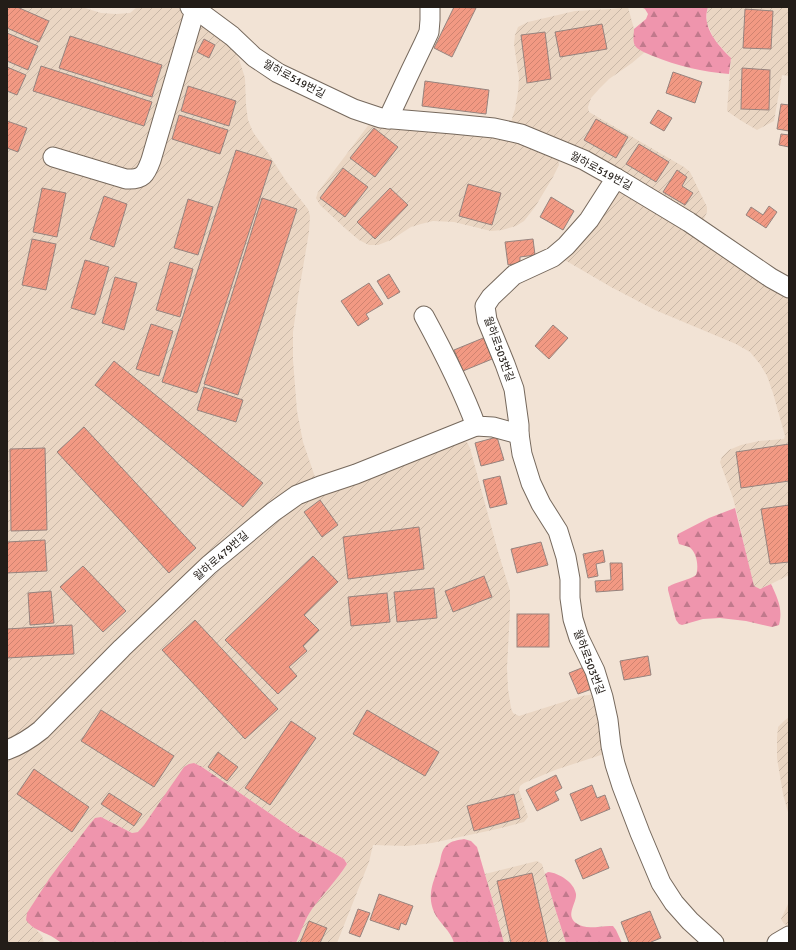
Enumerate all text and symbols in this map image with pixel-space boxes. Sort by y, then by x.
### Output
street label: 월하로519번길 [261,57,327,101]
street label: 월하로519번길 [568,149,634,193]
street label: 월하로503번길 [481,315,517,383]
street label: 월하로479번길 [191,529,251,583]
street label: 월하로503번길 [571,628,607,696]

